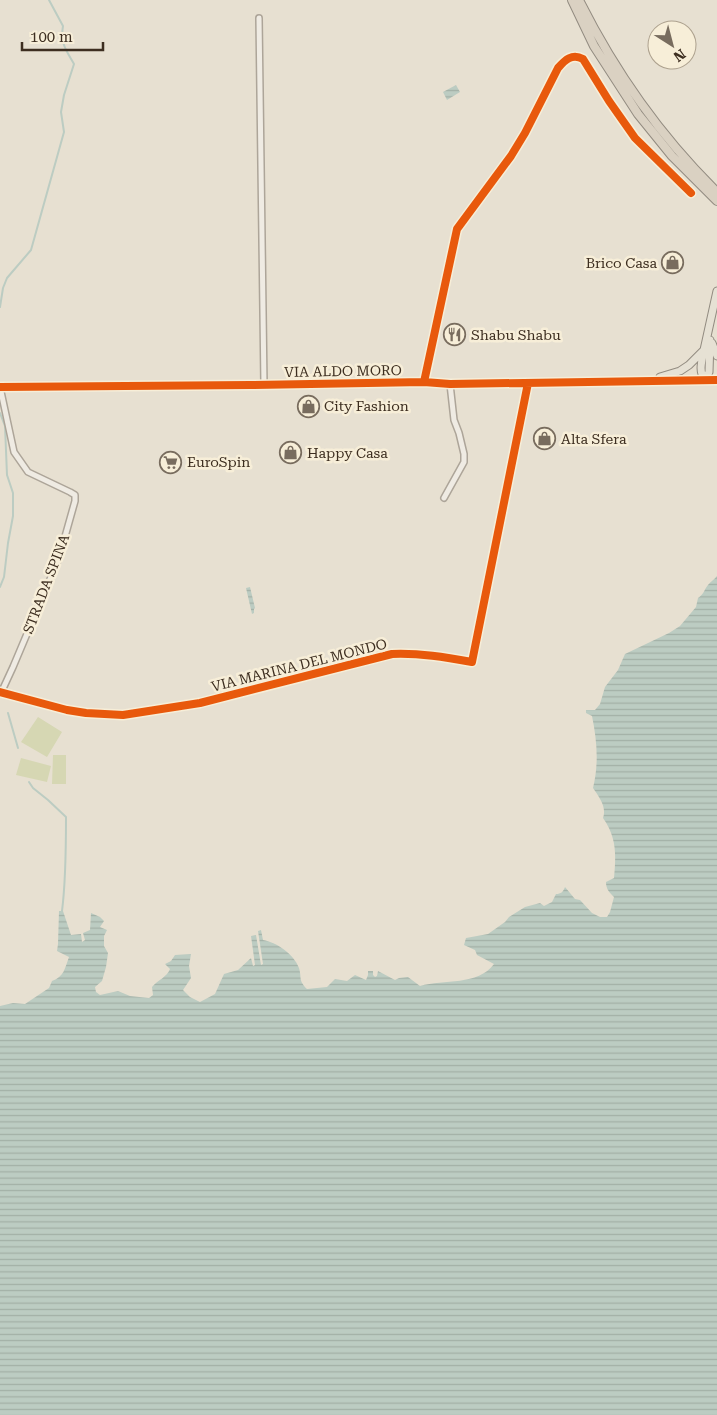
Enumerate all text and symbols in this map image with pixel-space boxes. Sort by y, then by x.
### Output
scale bar [22,20,104,52]
north arrow [647,20,697,70]
text: 100 m [30,28,73,46]
text: N [670,46,689,65]
shop icon: Brico Casa [661,251,685,275]
place label: Brico Casa [586,255,657,271]
restaurant icon: Shabu Shabu [443,323,467,347]
place label: Shabu Shabu [471,327,561,343]
street label: VIA ALDO MORO [284,362,402,380]
shop icon: City Fashion [296,394,320,418]
place label: City Fashion [324,398,409,414]
shop icon: Alta Sfera [533,427,557,451]
place label: Alta Sfera [561,431,627,447]
shop icon: Happy Casa [279,441,303,465]
place label: Happy Casa [307,445,388,461]
supermarket icon: EuroSpin [159,450,183,474]
place label: EuroSpin [187,454,250,470]
street label: STRADA SPINA [20,532,72,636]
street label: VIA MARINA DEL MONDO [210,635,388,695]

